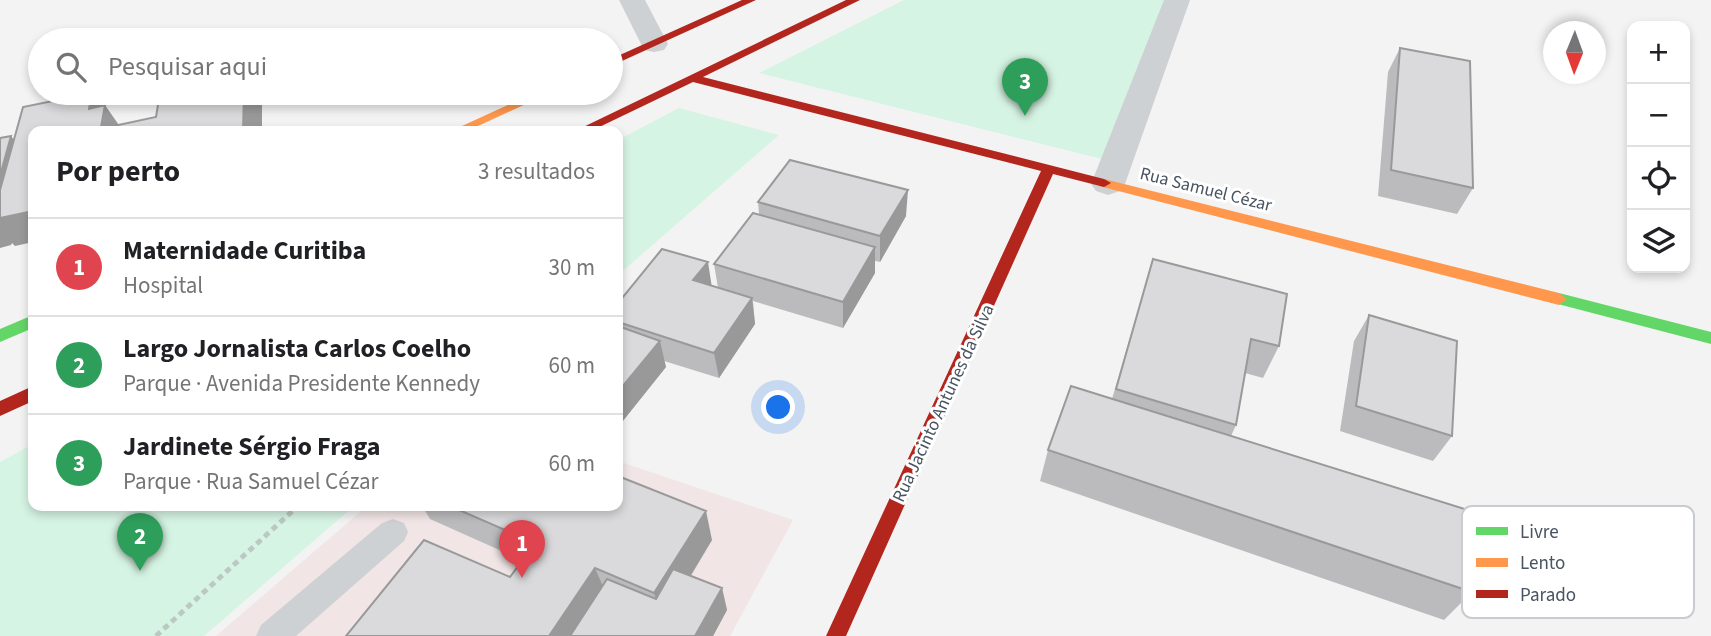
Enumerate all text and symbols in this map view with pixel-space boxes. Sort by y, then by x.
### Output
north arrow [1543,21,1606,84]
map controls [1627,21,1690,273]
button: + [1627,21,1690,84]
search box [28,28,623,105]
icon: search [52,48,90,86]
text: Pesquisar aqui [108,48,267,85]
pin: 3 [1002,58,1048,116]
button: − [1627,84,1690,147]
button: locate [1627,147,1690,210]
text: Por perto [56,150,180,193]
text: 3 resultados [478,155,595,188]
street label: Rua Samuel Cézar [1137,161,1275,218]
button: layers [1627,210,1690,273]
text: Maternidade Curitiba [123,232,366,269]
text: 1 [73,251,85,284]
text: 30 m [548,251,595,284]
text: Hospital [123,269,203,302]
street label: Rua Jacinto Antunes da Silva [887,300,1000,506]
text: Largo Jornalista Carlos Coelho [123,330,471,367]
text: 2 [73,349,85,382]
text: 60 m [548,349,595,382]
text: Parque · Avenida Presidente Kennedy [123,367,480,400]
your location [761,390,795,424]
text: Jardinete Sérgio Fraga [123,428,381,465]
text: 3 [73,447,85,480]
text: 60 m [548,447,595,480]
text: Parque · Rua Samuel Cézar [123,465,378,498]
legend [1462,506,1694,618]
pin: 2 [117,513,163,571]
text: Livre [1520,519,1559,546]
pin: 1 [499,520,545,578]
text: Lento [1520,550,1565,577]
text: Parado [1520,582,1576,609]

